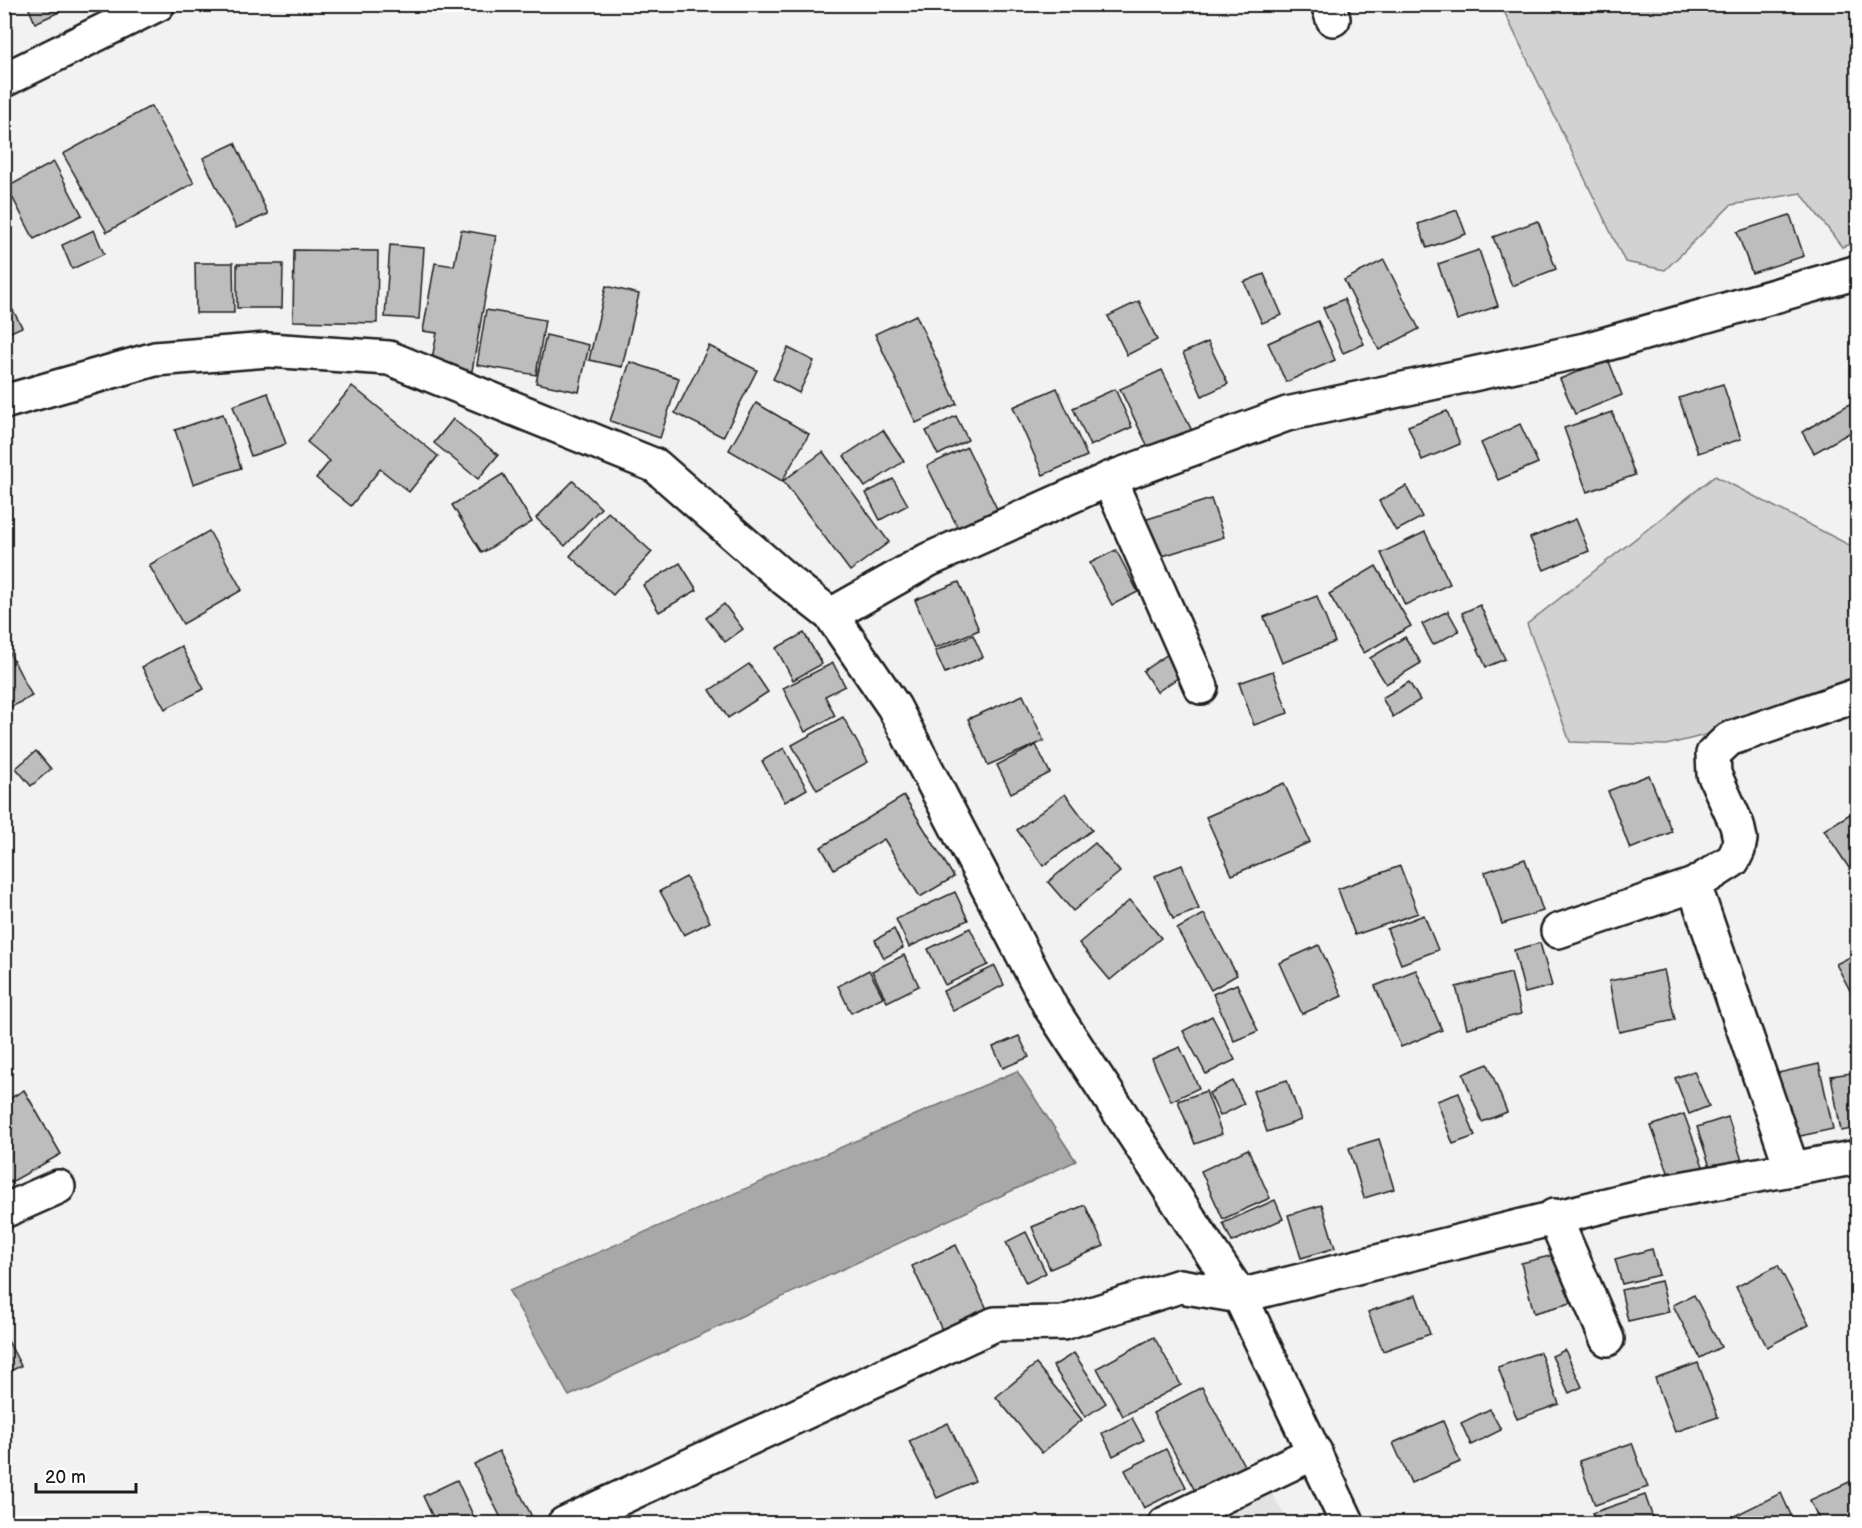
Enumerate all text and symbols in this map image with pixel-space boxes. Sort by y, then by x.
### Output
scale bar [36,1456,136,1494]
text: 20 m [45,1467,86,1488]

